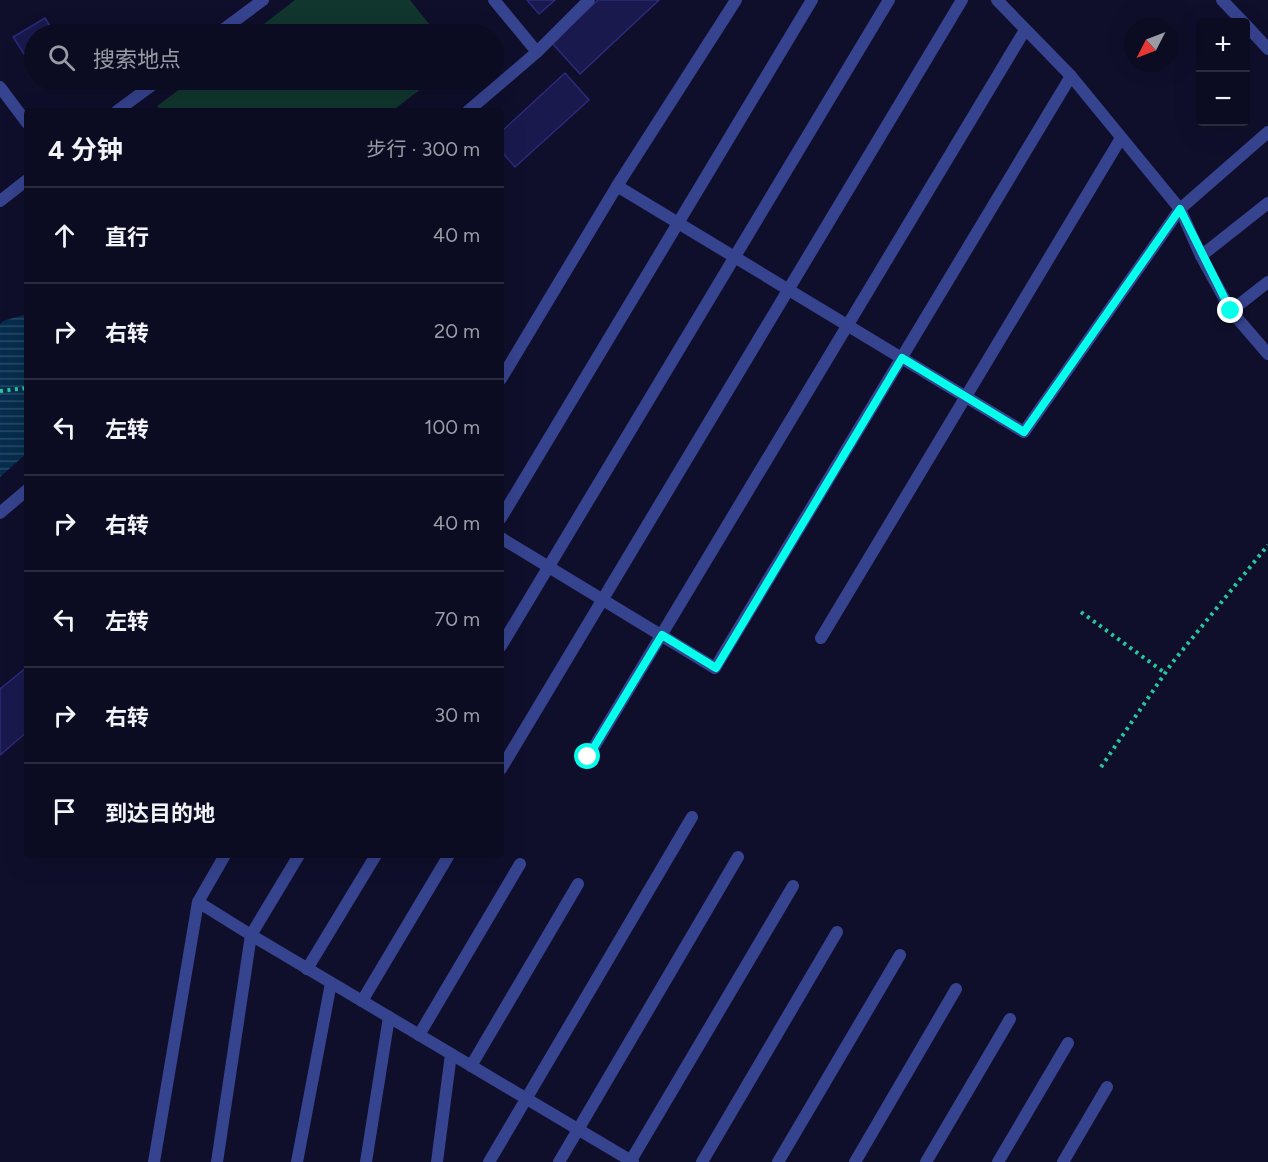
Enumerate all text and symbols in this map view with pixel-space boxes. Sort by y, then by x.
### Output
north arrow [1124,18,1178,72]
map controls [1196,18,1250,126]
button: + [1196,18,1250,72]
search box [24,24,504,90]
icon: search [45,41,78,74]
text: 搜索地点 [93,46,181,73]
button: − [1196,72,1250,126]
text: 4 分钟 [48,134,123,166]
text: 步行 · 300 m [367,137,480,161]
icon: ahead [48,219,81,252]
text: 40 m [433,223,480,247]
text: 直行 [105,224,149,251]
route end [1217,297,1243,323]
icon: right [48,315,81,348]
text: 20 m [434,319,480,343]
text: 右转 [105,320,149,347]
icon: left [48,411,81,444]
text: 100 m [424,415,480,439]
text: 左转 [105,416,149,443]
icon: right [48,507,81,540]
text: 40 m [433,511,480,535]
text: 右转 [105,512,149,539]
icon: left [48,603,81,636]
text: 70 m [434,607,480,631]
text: 左转 [105,608,149,635]
icon: right [48,699,81,732]
text: 30 m [434,703,480,727]
text: 右转 [105,704,149,731]
route start [574,743,600,769]
icon: arrive [48,795,81,828]
text: 到达目的地 [105,800,215,827]

